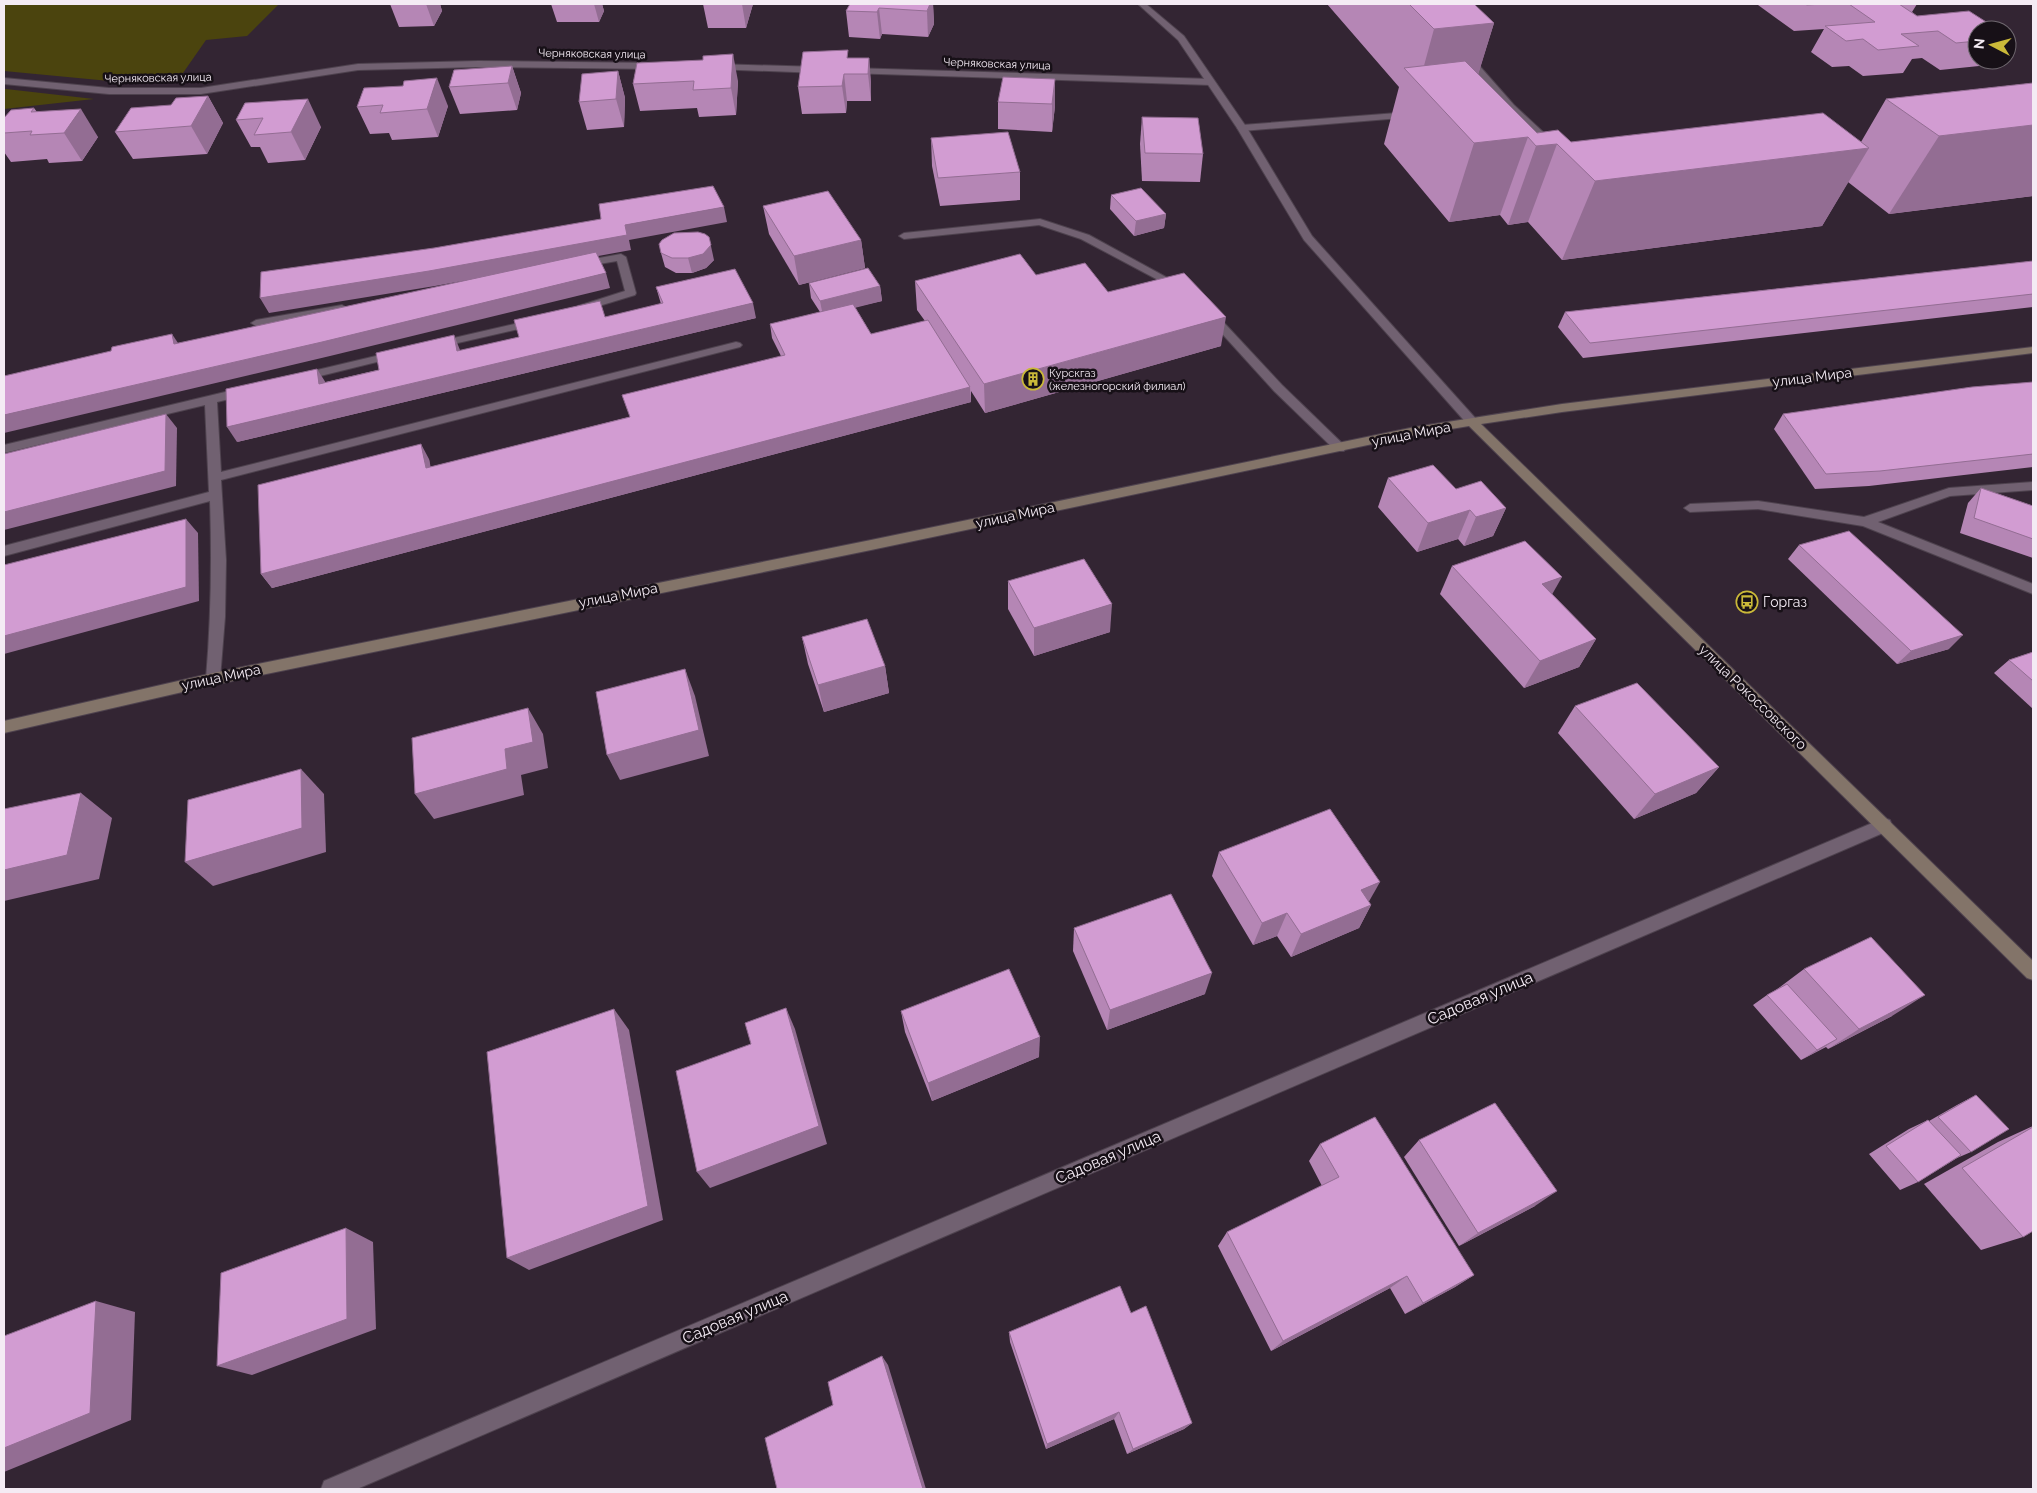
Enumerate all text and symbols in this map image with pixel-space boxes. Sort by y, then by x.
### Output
north arrow [1967,20,2017,70]
text: N [1971,37,1988,50]
street label: Черняковская улица [538,47,646,61]
street label: Черняковская улица [943,56,1051,72]
street label: Черняковская улица [104,71,212,85]
street label: улица Мира [1771,364,1853,390]
building icon: Курскгаз (железногорский филиал) [1021,367,1045,391]
place label: Курскгаз (железногорский филиал) [1049,367,1186,393]
street label: улица Мира [1370,419,1452,449]
street label: улица Мира [974,499,1056,531]
street label: улица Мира [577,580,659,610]
bus stop icon: Горгаз [1735,590,1759,614]
place label: Горгаз [1763,594,1807,610]
street label: улица Рокоссовского [1696,641,1810,753]
street label: улица Мира [180,661,262,693]
street label: Садовая улица [1424,967,1536,1029]
street label: Садовая улица [1052,1126,1164,1188]
street label: Садовая улица [679,1286,791,1348]

